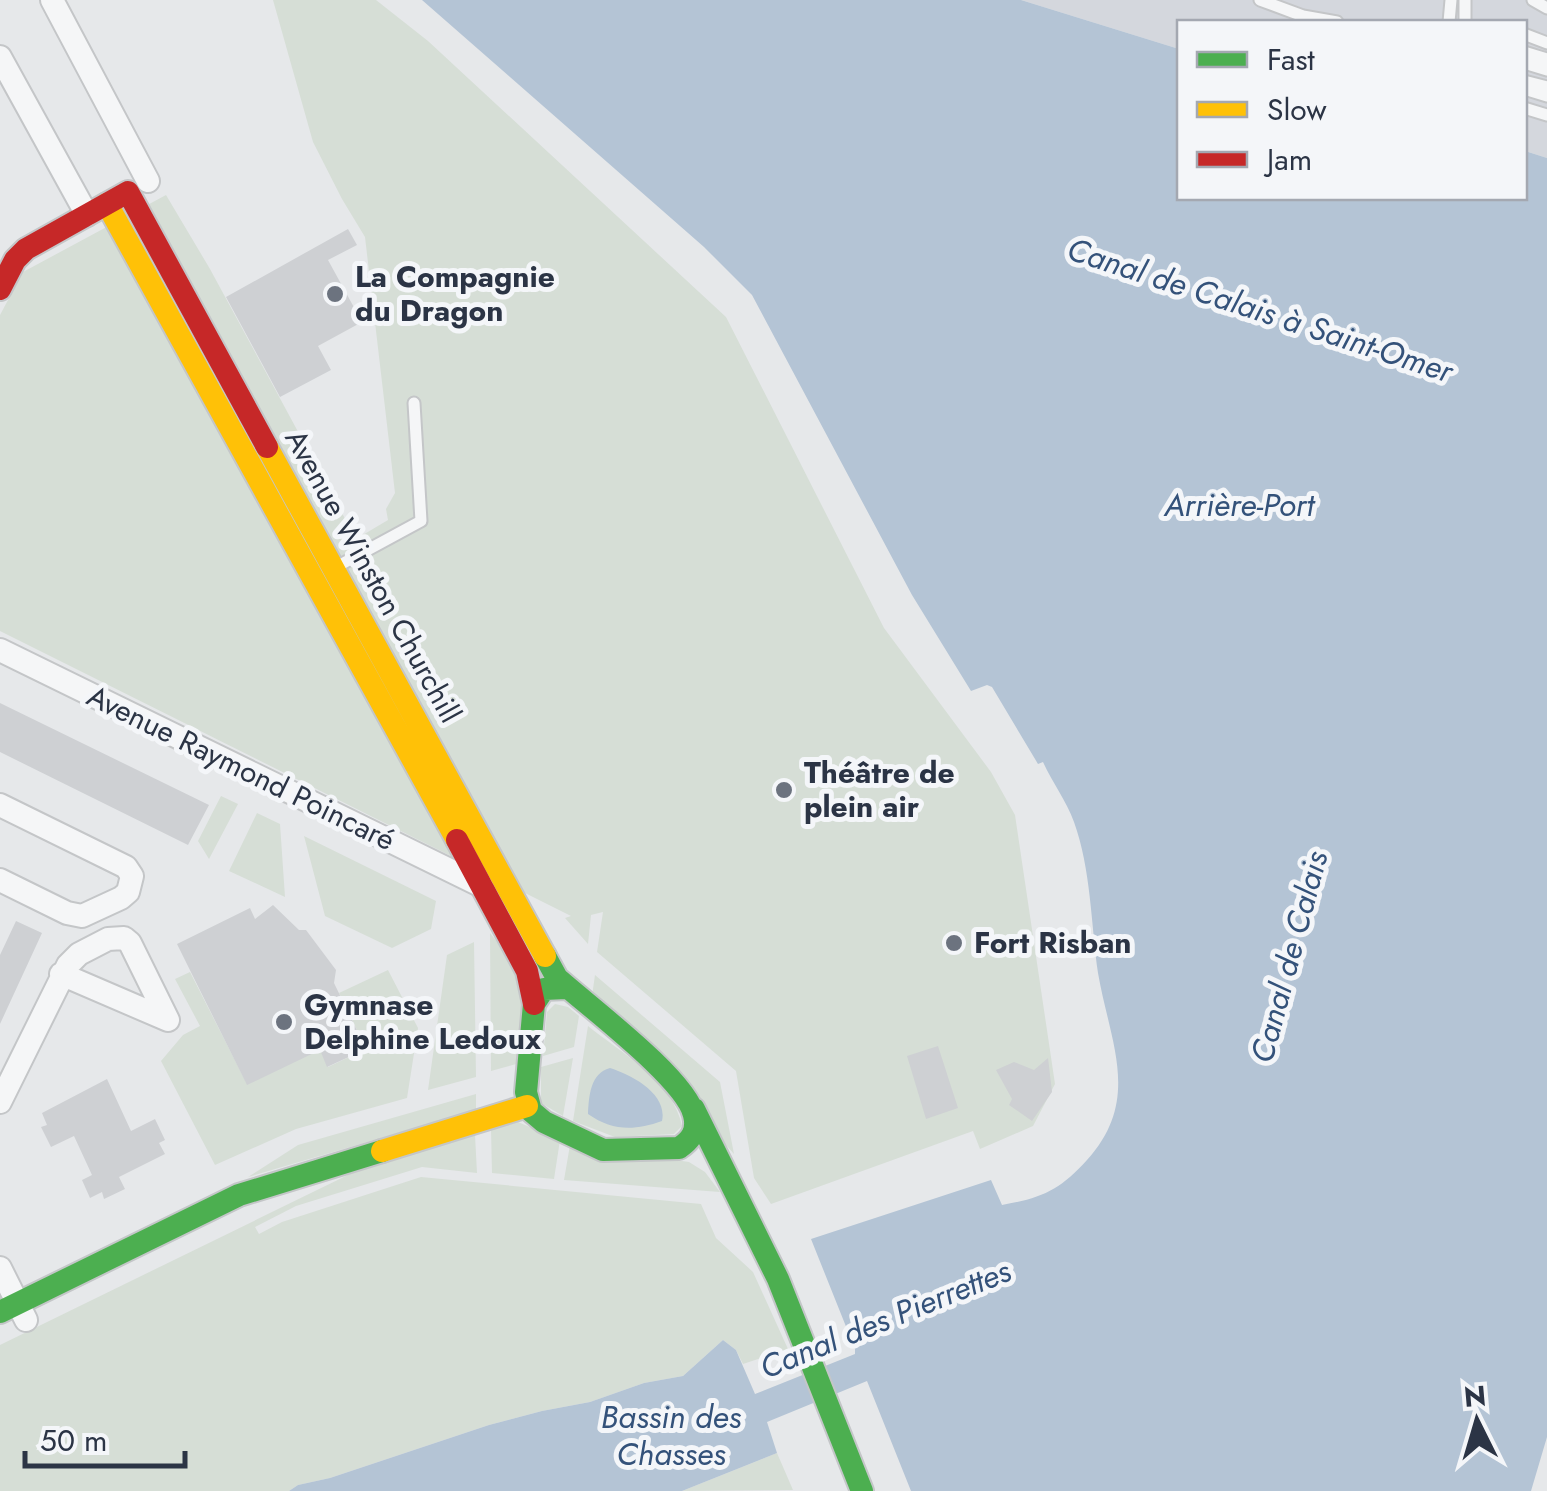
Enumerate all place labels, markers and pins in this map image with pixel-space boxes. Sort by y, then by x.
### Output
place label: La Compagnie du Dragon [355,255,555,332]
marker: La Compagnie du Dragon [324,283,346,305]
place label: Théâtre de plein air [804,751,955,828]
marker: Théâtre de plein air [773,779,795,801]
place label: Fort Risban [974,921,1132,964]
marker: Fort Risban [943,932,965,954]
place label: Gymnase Delphine Ledoux [304,983,541,1060]
marker: Gymnase Delphine Ledoux [273,1011,295,1033]

